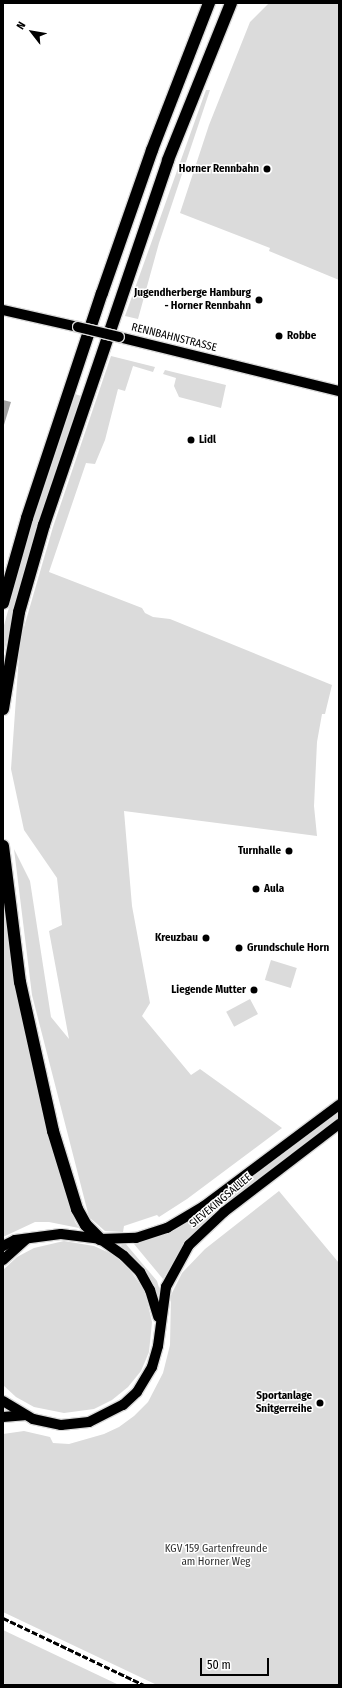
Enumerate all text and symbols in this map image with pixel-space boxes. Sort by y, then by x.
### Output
north arrow [12,12,52,52]
text: N [14,19,29,32]
place label: Horner Rennbahn [179,162,259,176]
marker: Horner Rennbahn [262,164,272,174]
place label: Jugendherberge Hamburg - Horner Rennbahn [134,287,251,313]
marker: Jugendherberge Hamburg - Horner Rennbahn [254,295,264,305]
street label: RENNBAHNSTRASSE [130,321,218,355]
place label: Robbe [287,329,316,343]
marker: Robbe [274,331,284,341]
place label: Lidl [199,433,216,447]
marker: Lidl [186,435,196,445]
place label: Turnhalle [238,844,281,858]
marker: Turnhalle [284,846,294,856]
place label: Aula [264,882,284,896]
marker: Aula [251,884,261,894]
place label: Kreuzbau [155,931,198,945]
marker: Kreuzbau [201,933,211,943]
place label: Grundschule Horn [247,941,329,955]
marker: Grundschule Horn [234,943,244,953]
place label: Liegende Mutter [171,983,246,997]
marker: Liegende Mutter [249,985,259,995]
street label: SIEVEKINGSALLEE [187,1171,255,1231]
place label: Sportanlage Snitgerreihe [256,1390,312,1416]
marker: Sportanlage Snitgerreihe [315,1398,325,1408]
park label: KGV 159 Gartenfreunde am Horner Weg [165,1543,267,1569]
scale bar [202,1650,271,1676]
text: 50 m [207,1658,231,1672]

